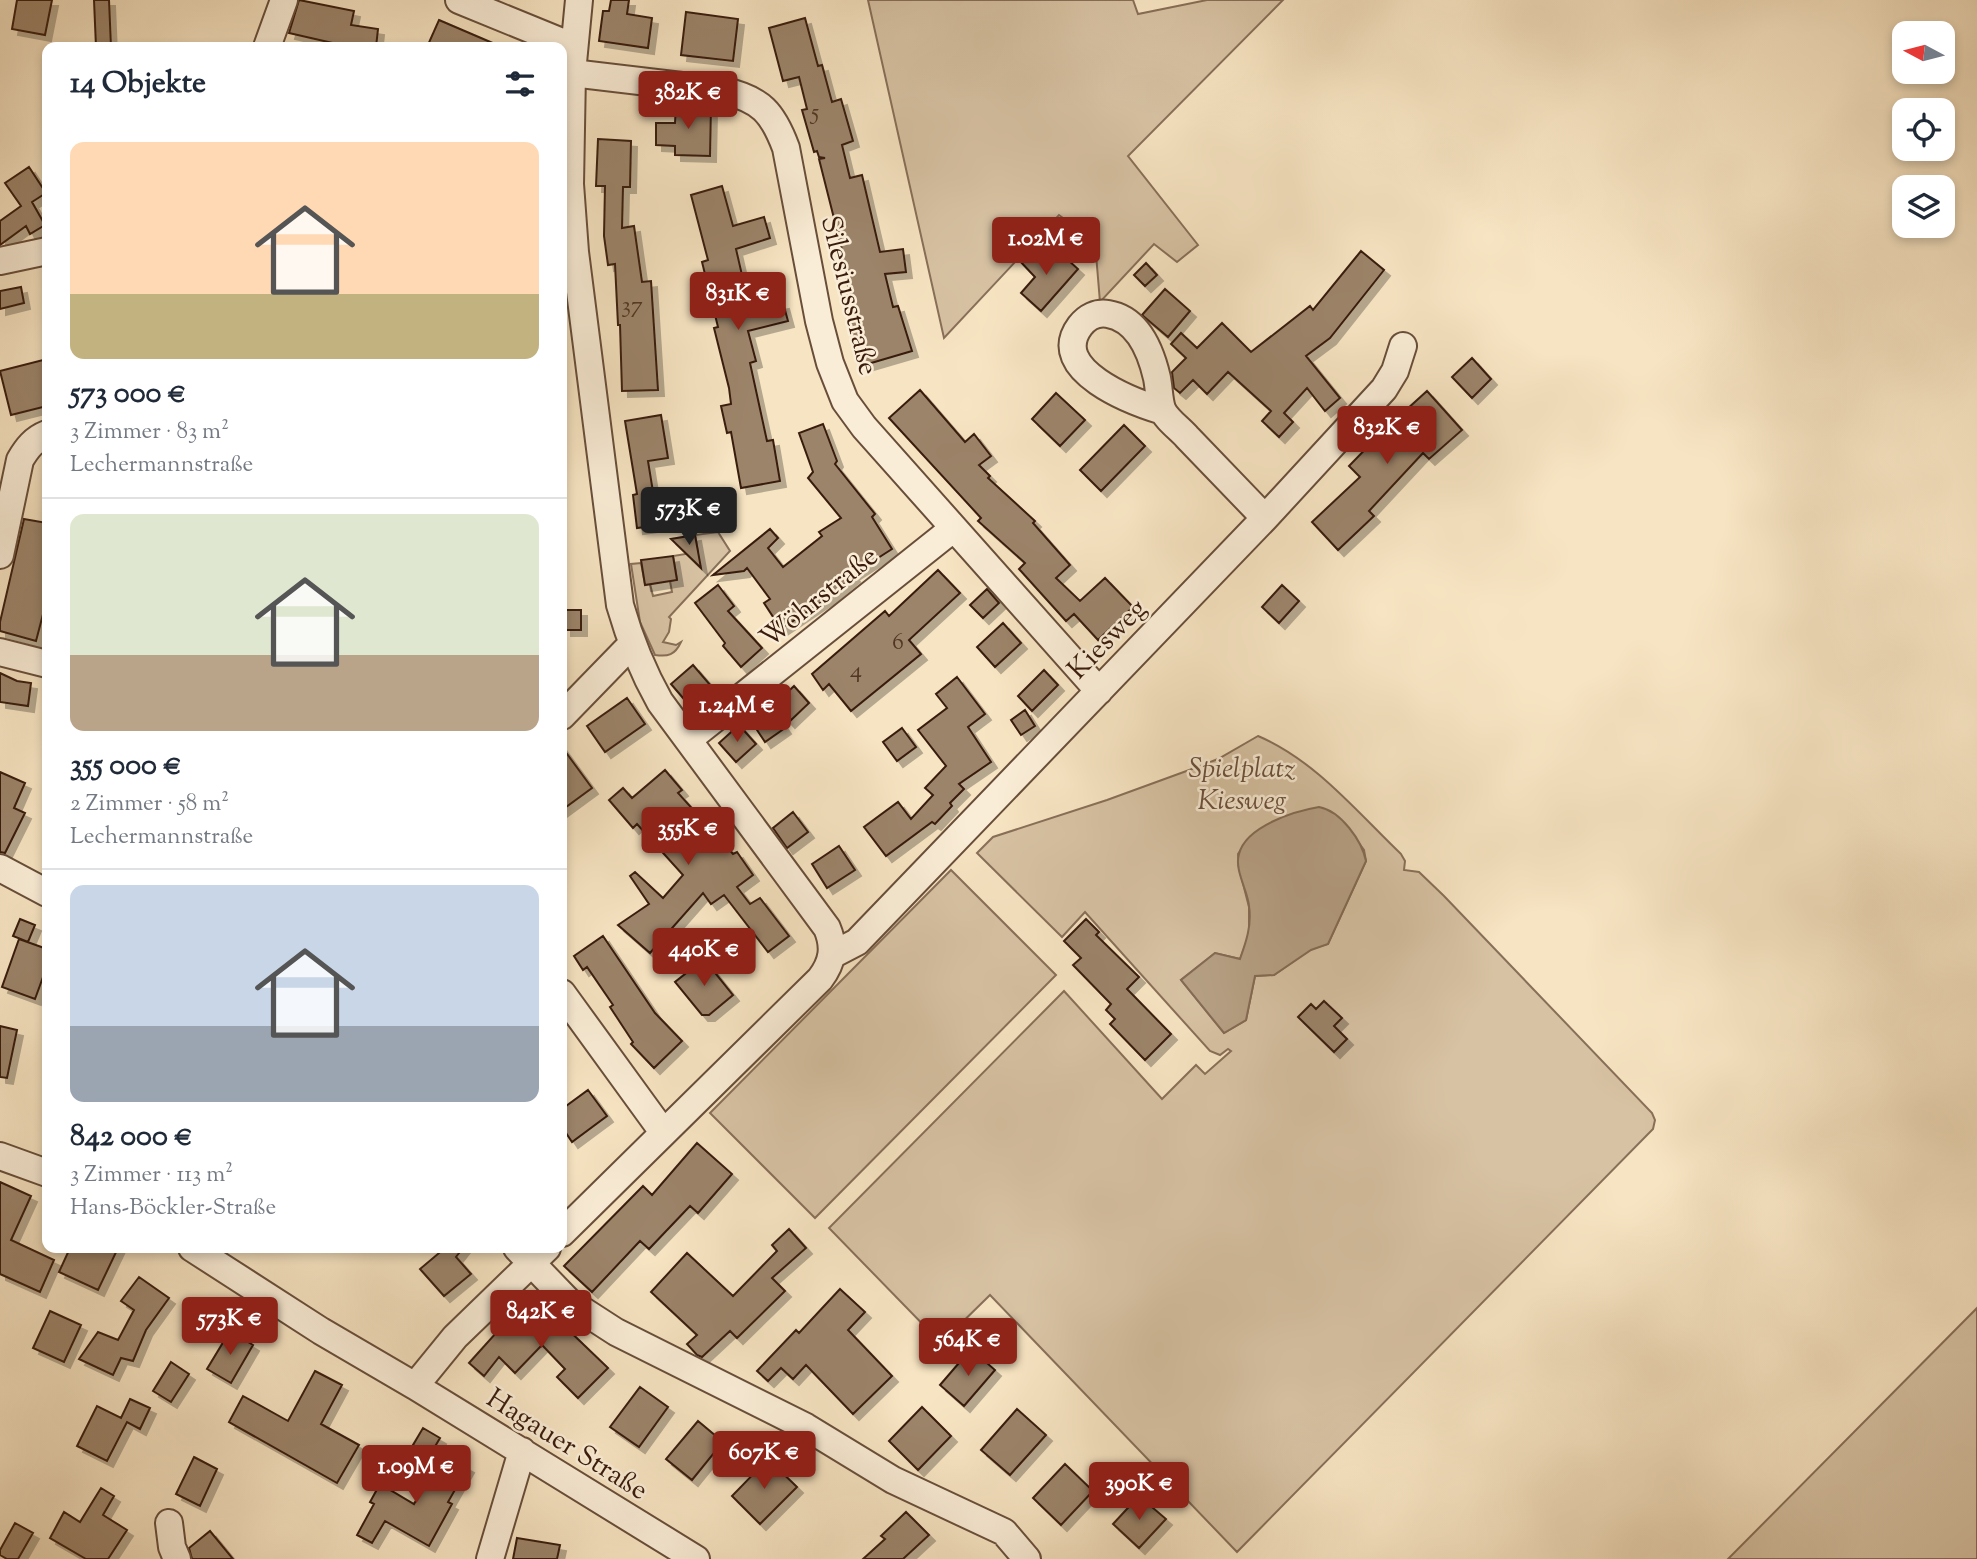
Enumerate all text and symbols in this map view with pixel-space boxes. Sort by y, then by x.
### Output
north arrow [1892,21,1955,84]
map controls [1892,21,1955,238]
text: 14 Objekte [70,63,206,106]
icon: filters [501,65,539,103]
pin: 382K € [631,72,745,131]
text: 382K € [655,77,722,110]
house number: 5 [809,96,819,130]
button: locate [1892,98,1955,161]
button: layers [1892,175,1955,238]
icon: home [242,187,368,313]
street label: Silesiusstraße [809,212,887,380]
pin: 1.02M € [981,218,1111,277]
text: 1.02M € [1008,223,1084,256]
pin: 831K € [681,272,795,332]
text: 831K € [706,278,770,311]
house number: 37 [621,289,643,323]
text: 573 000 € [70,373,186,416]
pin: 832K € [1330,406,1444,466]
text: 832K € [1353,412,1421,445]
text: 3 Zimmer · 83 m² [70,416,229,449]
text: Lechermannstraße [70,449,253,482]
pin: 573K € [632,488,746,547]
text: 573K € [657,493,721,526]
street label: Wöhrstraße [752,538,888,659]
icon: home [242,559,368,685]
street label: Kiesweg [1059,591,1157,690]
house number: 6 [892,626,904,660]
house number: 4 [850,654,862,688]
pin: 1.24M € [672,684,802,744]
text: 1.24M € [699,690,775,723]
text: 355 000 € [70,745,182,788]
park label: Spielplatz Kiesweg [1189,750,1295,822]
text: 2 Zimmer · 58 m² [70,788,229,821]
pin: 355K € [631,808,745,867]
text: 355K € [658,813,718,846]
text: Lechermannstraße [70,821,253,854]
pin: 440K € [647,928,761,988]
icon: home [242,930,368,1056]
text: 440K € [669,934,739,967]
text: 842 000 € [70,1116,193,1159]
text: 3 Zimmer · 113 m² [70,1159,233,1192]
text: Hans-Böckler-Straße [70,1192,276,1225]
pin: 842K € [484,1290,598,1350]
text: 842K € [506,1296,576,1329]
pin: 573K € [173,1298,287,1357]
text: 573K € [198,1303,262,1336]
pin: 564K € [911,1318,1025,1378]
text: 564K € [935,1324,1001,1357]
street label: Hagauer Straße [478,1380,655,1511]
pin: 607K € [707,1432,821,1491]
text: 607K € [729,1437,799,1470]
pin: 1.09M € [351,1446,481,1505]
text: 1.09M € [378,1451,454,1484]
pin: 390K € [1082,1462,1196,1522]
text: 390K € [1105,1468,1173,1501]

